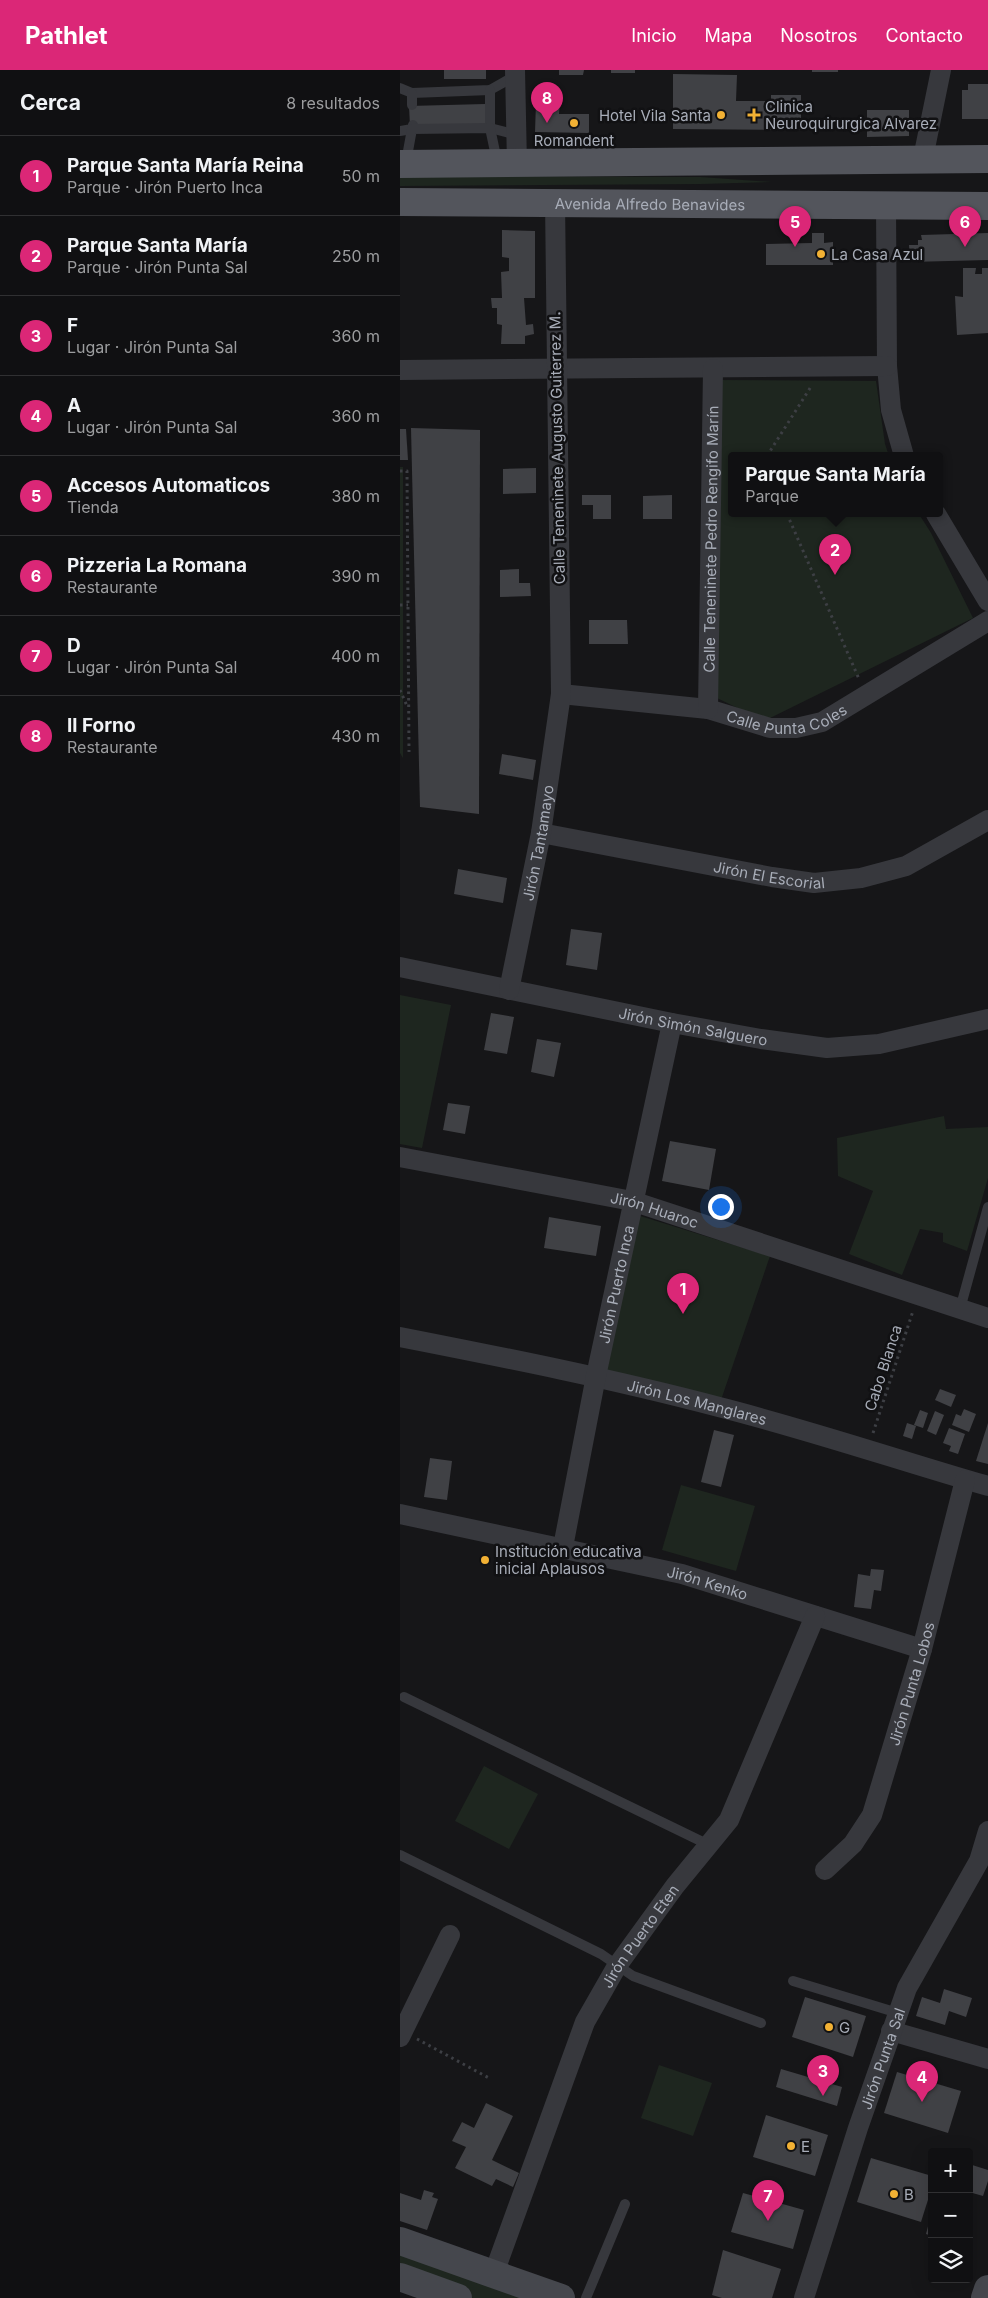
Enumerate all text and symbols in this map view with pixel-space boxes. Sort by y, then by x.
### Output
text: Pathlet [25,21,108,50]
text: Inicio [631,25,677,46]
text: Mapa [705,25,752,46]
text: Nosotros [780,25,858,46]
text: Contacto [886,25,963,46]
pin: 8 [531,82,563,123]
text: Cerca [20,90,81,115]
text: 8 resultados [286,93,380,113]
place label: Clinica Neuroquirurgica Alvarez [765,97,937,133]
place label: Hotel Vila Santa [599,106,711,125]
marker: Clinica Neuroquirurgica Alvarez [747,108,761,122]
marker: Hotel Vila Santa [715,109,727,121]
marker: Romandent [568,117,580,129]
place label: Romandent [534,131,614,150]
text: Parque Santa María Reina [67,154,304,177]
text: 1 [33,166,39,186]
text: 50 m [342,166,380,186]
text: Parque · Jirón Puerto Inca [67,177,263,197]
street label: Avenida Alfredo Benavides [555,194,745,214]
pin: 5 [779,206,811,247]
pin: 6 [949,206,981,247]
text: Parque Santa María [67,234,248,257]
place label: La Casa Azul [831,245,923,264]
text: 2 [31,246,41,266]
text: 250 m [332,246,380,266]
marker: La Casa Azul [815,248,827,260]
text: Parque · Jirón Punta Sal [67,257,248,277]
street label: Calle Teneninete Augusto Guiterrez M. [545,311,569,585]
text: F [67,314,78,337]
text: 3 [31,326,41,346]
text: 360 m [332,326,380,346]
text: Lugar · Jirón Punta Sal [67,337,237,357]
text: A [67,394,81,417]
street label: Calle Teneninete Pedro Rengifo Marín [699,405,722,673]
text: 4 [31,406,41,426]
text: 360 m [332,406,380,426]
text: Lugar · Jirón Punta Sal [67,417,237,437]
popup [728,452,943,517]
text: Parque Santa María [745,463,926,486]
text: Accesos Automaticos [67,474,270,497]
text: 5 [31,486,41,506]
text: 380 m [332,486,380,506]
text: Parque [745,486,799,506]
text: Tienda [67,497,119,517]
pin: 2 [819,534,851,575]
text: Pizzeria La Romana [67,554,247,577]
text: 6 [31,566,41,586]
text: 390 m [332,566,380,586]
text: Restaurante [67,577,157,597]
text: D [67,634,81,657]
text: 7 [31,646,41,666]
text: 400 m [331,646,380,666]
text: Lugar · Jirón Punta Sal [67,657,237,677]
street label: Calle Punta Coles [724,700,850,738]
text: Il Forno [67,714,136,737]
text: 8 [31,726,41,746]
text: 430 m [331,726,380,746]
text: Restaurante [67,737,157,757]
street label: Jirón Tantamayo [518,784,557,902]
street label: Jirón El Escorial [712,857,826,893]
street label: Jirón Simón Salguero [617,1003,769,1049]
street label: Jirón Huaroc [609,1188,701,1232]
your location [708,1194,734,1220]
street label: Jirón Puerto Inca [594,1223,638,1345]
pin: 1 [667,1273,699,1314]
street label: Cabo Blanca [860,1322,906,1414]
street label: Jirón Los Manglares [625,1375,769,1429]
place label: Institución educativa inicial Aplausos [495,1542,642,1578]
marker: Institución educativa inicial Aplausos [479,1554,491,1566]
street label: Jirón Kenko [665,1562,750,1604]
street label: Jirón Punta Lobos [884,1620,938,1748]
street label: Jirón Puerto Eten [597,1881,683,1991]
street label: Jirón Punta Sal [856,2005,909,2112]
place label: G [839,2018,850,2037]
marker: G [823,2021,835,2033]
pin: 3 [807,2055,839,2096]
pin: 4 [906,2061,938,2102]
place label: E [801,2137,810,2156]
marker: E [785,2140,797,2152]
map controls [928,2148,973,2283]
button: + [928,2148,973,2193]
pin: 7 [752,2180,784,2221]
place label: B [904,2185,914,2204]
marker: B [888,2188,900,2200]
button: − [928,2193,973,2238]
button: layers [928,2238,973,2283]

